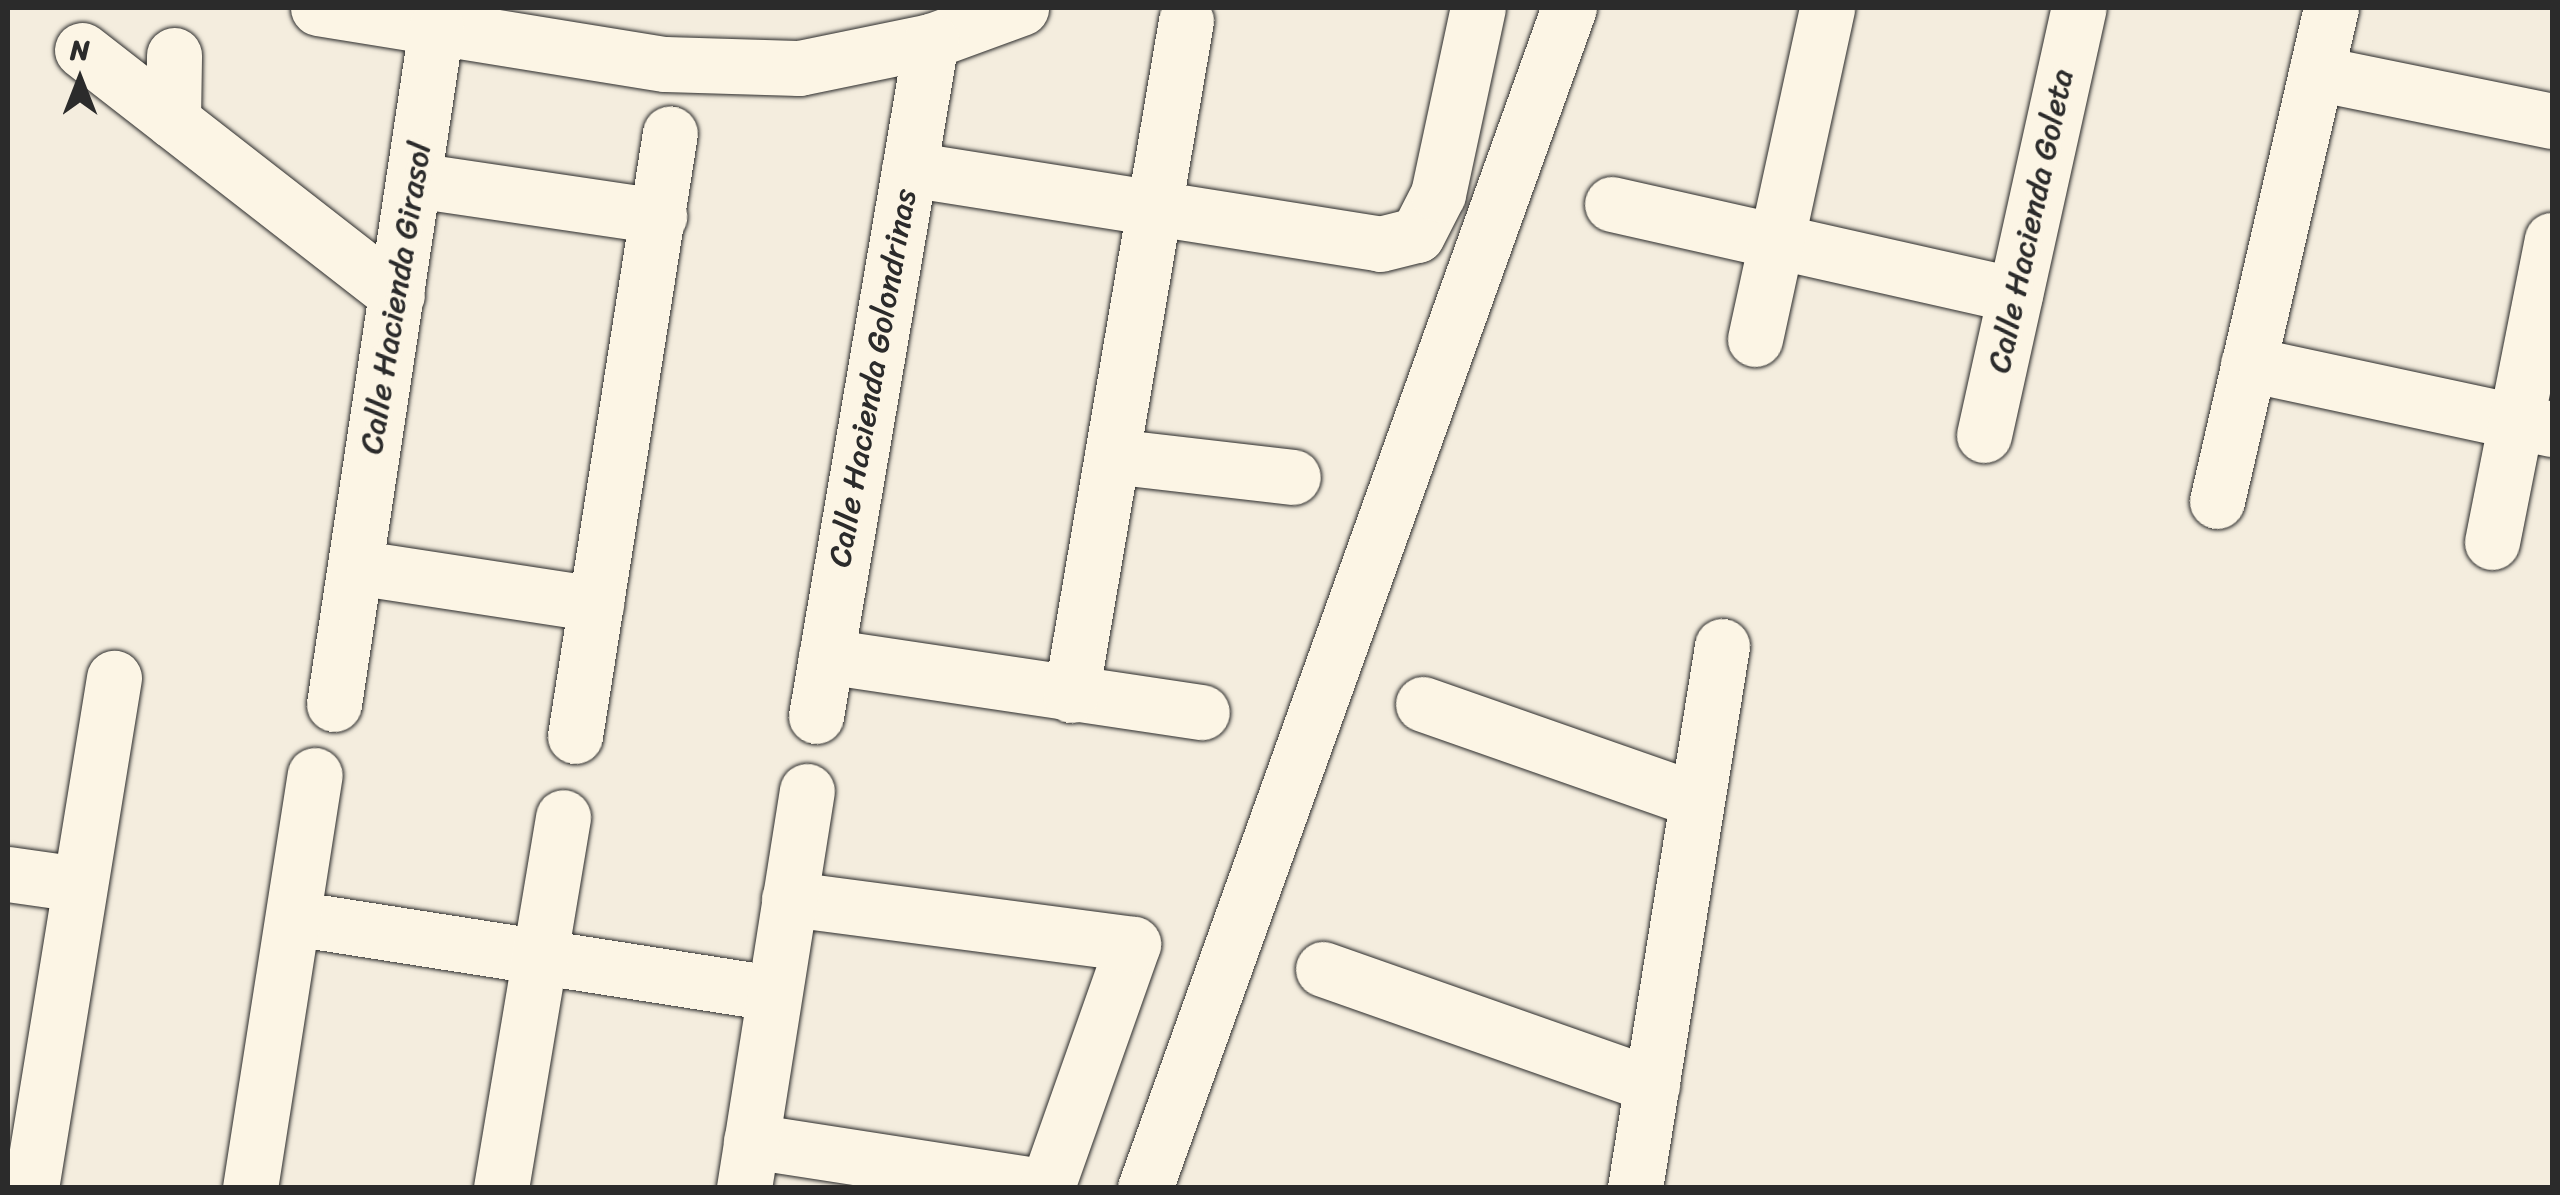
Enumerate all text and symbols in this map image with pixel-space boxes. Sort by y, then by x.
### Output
text: N [70,25,90,74]
north arrow [30,30,130,130]
street label: Calle Hacienda Goleta [1980,66,2082,376]
street label: Calle Hacienda Girasol [352,140,440,456]
street label: Calle Hacienda Golondrinas [821,187,925,569]

